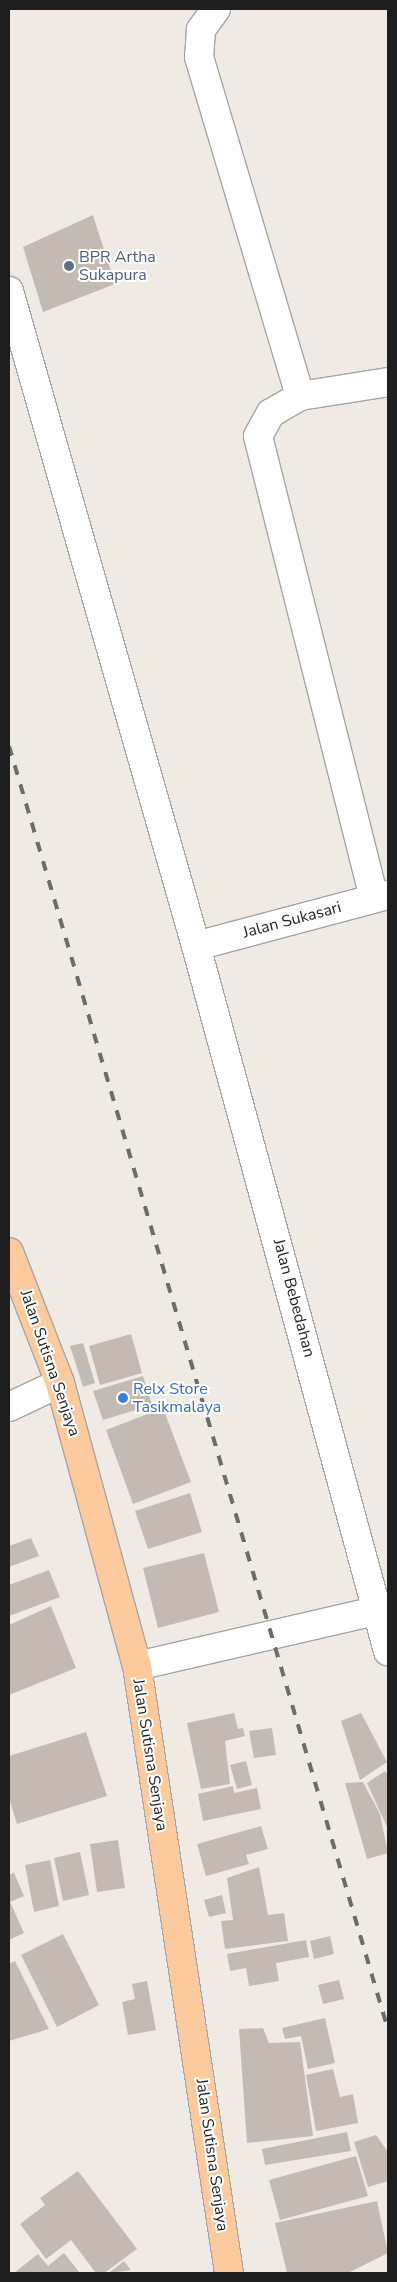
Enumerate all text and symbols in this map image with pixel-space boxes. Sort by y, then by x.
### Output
place label: BPR Artha Sukapura [79,247,156,285]
marker: BPR Artha Sukapura [63,260,75,272]
street label: Jalan Sukasari [241,898,343,942]
street label: Jalan Bebedahan [269,1237,319,1359]
street label: Jalan Sutisna Senjaya [16,1287,84,1439]
place label: Relx Store Tasikmalaya [133,1379,221,1417]
marker: Relx Store Tasikmalaya [117,1392,129,1404]
street label: Jalan Sutisna Senjaya [128,1678,172,1832]
street label: Jalan Sutisna Senjaya [192,2078,232,2232]

